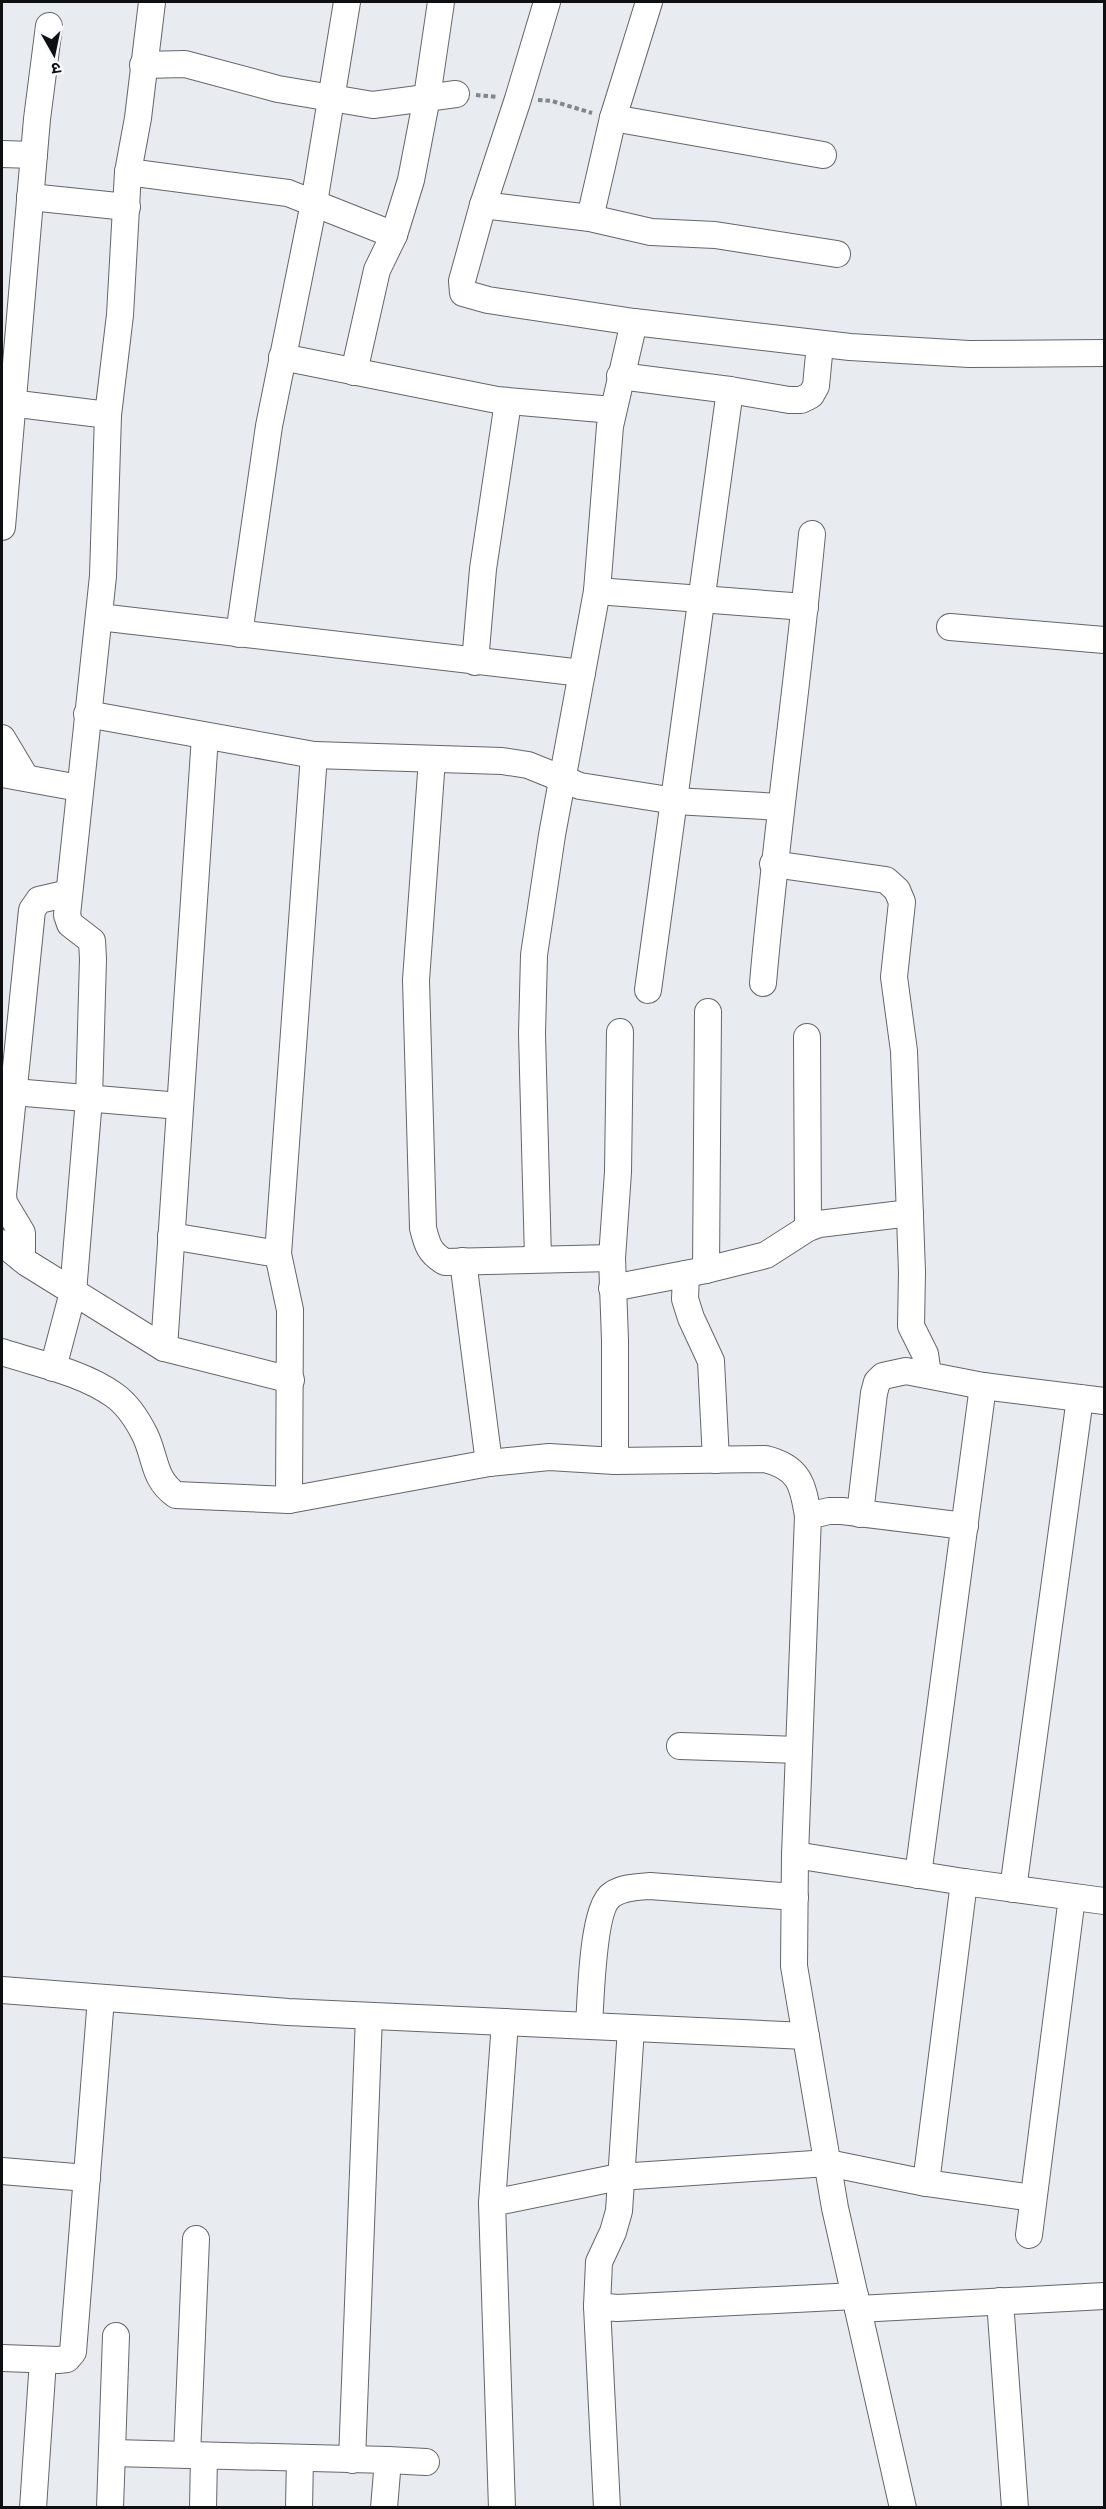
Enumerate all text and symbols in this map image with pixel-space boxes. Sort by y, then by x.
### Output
north arrow [24,24,84,84]
text: उ [50,58,62,79]

